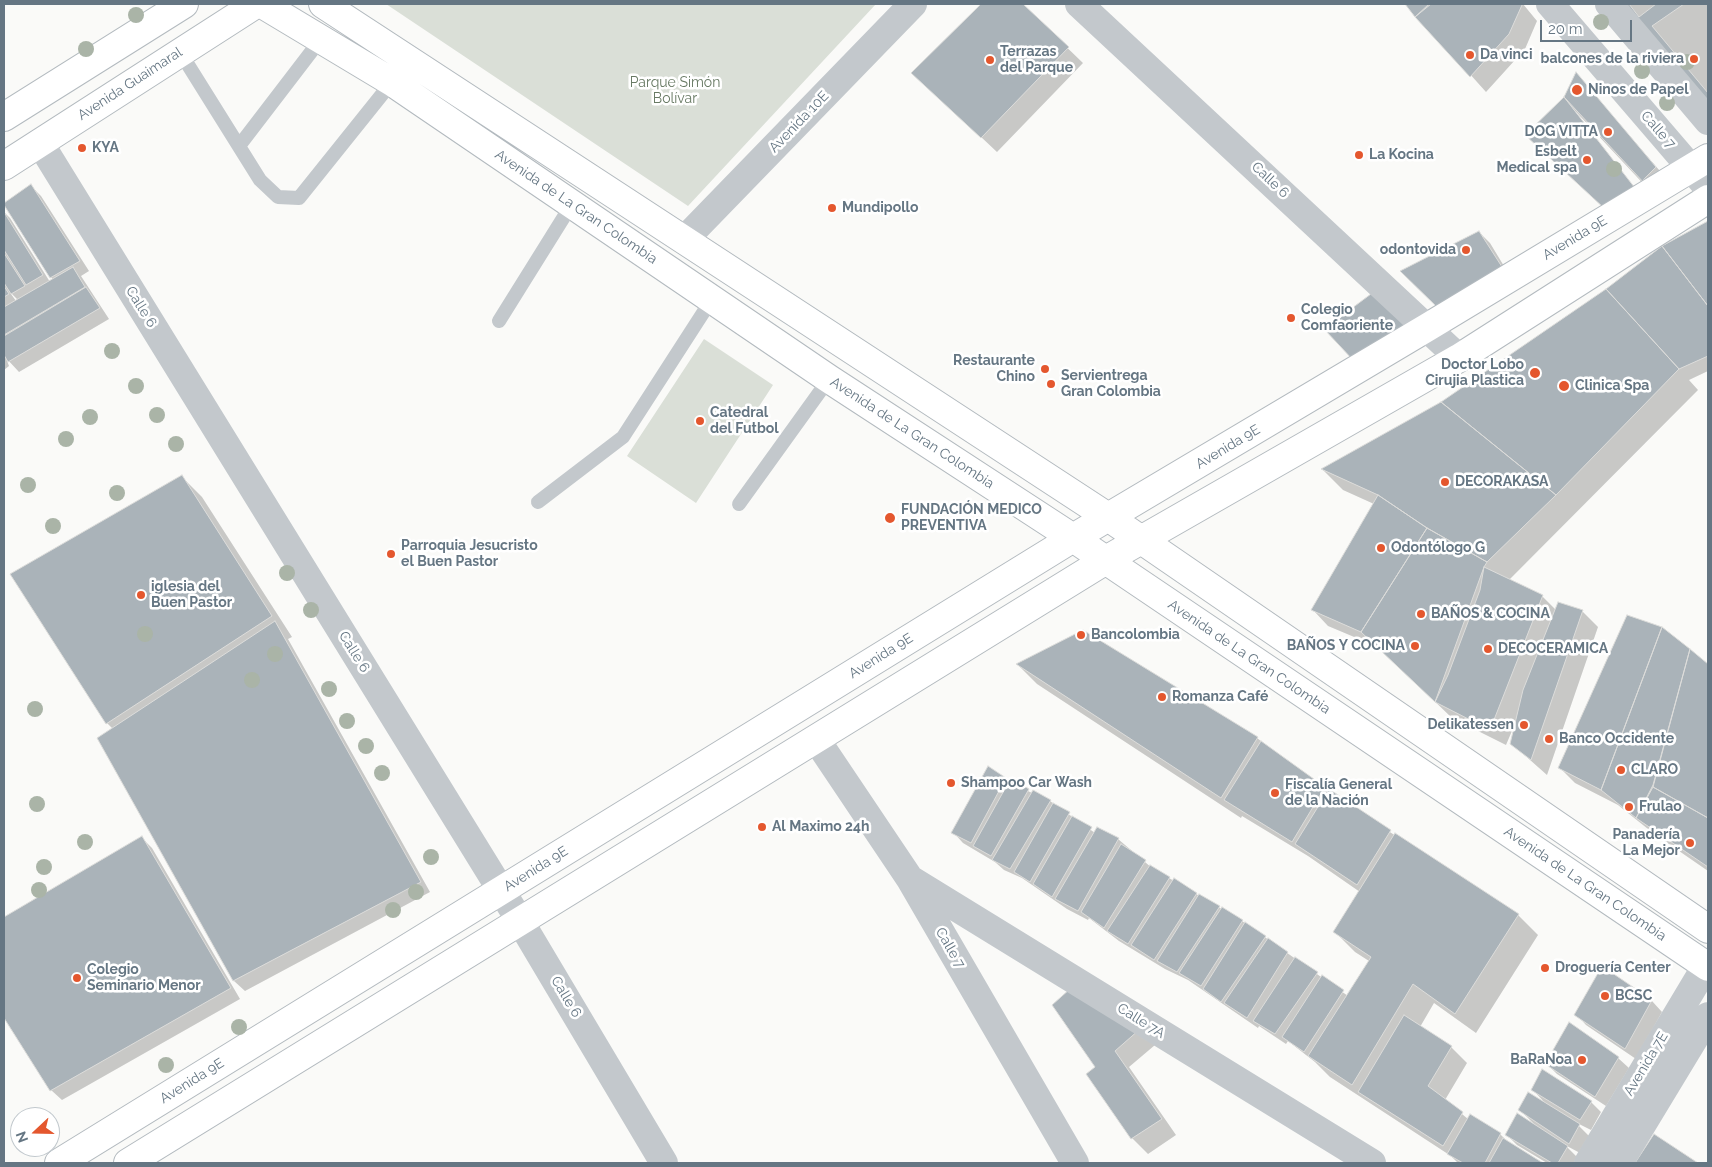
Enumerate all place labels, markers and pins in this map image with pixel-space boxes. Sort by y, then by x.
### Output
place label: Terrazas del Parque [1000,44,1073,76]
place label: Da vinci [1480,47,1533,63]
marker: Da vinci [1464,49,1476,61]
place label: balcones de la riviera [1541,51,1684,67]
marker: balcones de la riviera [1688,53,1700,65]
marker: Terrazas del Parque [984,54,996,66]
place label: Ninos de Papel [1588,82,1689,98]
marker: Ninos de Papel [1570,83,1584,97]
place label: DOG VITTA [1525,124,1598,140]
marker: DOG VITTA [1602,126,1614,138]
place label: KYA [92,140,119,156]
marker: KYA [76,142,88,154]
place label: Esbelt Medical spa [1496,144,1577,176]
place label: La Kocina [1369,147,1434,163]
marker: La Kocina [1353,149,1365,161]
marker: Esbelt Medical spa [1581,154,1593,166]
place label: Mundipollo [842,200,919,216]
marker: Mundipollo [826,202,838,214]
place label: odontovida [1380,242,1456,258]
marker: odontovida [1460,244,1472,256]
place label: Colegio Comfaoriente [1301,302,1393,334]
marker: Colegio Comfaoriente [1285,312,1297,324]
place label: Restaurante Chino [953,353,1035,386]
place label: Doctor Lobo Cirujia Plastica [1425,357,1524,390]
marker: Restaurante Chino [1039,363,1051,375]
marker: Doctor Lobo Cirujia Plastica [1528,366,1542,380]
place label: Servientrega Gran Colombia [1061,368,1161,401]
marker: Servientrega Gran Colombia [1045,378,1057,390]
place label: Clinica Spa [1575,378,1649,394]
marker: Clinica Spa [1557,379,1571,393]
place label: Catedral del Futbol [710,405,779,438]
marker: Catedral del Futbol [694,415,706,427]
place label: DECORAKASA [1455,474,1548,490]
marker: DECORAKASA [1439,476,1451,488]
place label: FUNDACIÓN MEDICO PREVENTIVA [901,502,1042,534]
marker: FUNDACIÓN MEDICO PREVENTIVA [883,511,897,525]
place label: Parroquia Jesucristo el Buen Pastor [401,538,538,570]
place label: Odontólogo G [1391,540,1485,556]
marker: Odontólogo G [1375,542,1387,554]
marker: Parroquia Jesucristo el Buen Pastor [385,548,397,560]
place label: iglesia del Buen Pastor [151,579,232,612]
marker: iglesia del Buen Pastor [135,589,147,601]
place label: BAÑOS & COCINA [1431,606,1550,622]
marker: BAÑOS & COCINA [1415,608,1427,620]
place label: Bancolombia [1091,627,1180,643]
marker: Bancolombia [1075,629,1087,641]
place label: BAÑOS Y COCINA [1287,638,1405,654]
marker: BAÑOS Y COCINA [1409,640,1421,652]
place label: DECOCERAMICA [1498,641,1608,657]
marker: DECOCERAMICA [1482,643,1494,655]
place label: Romanza Café [1172,689,1268,705]
marker: Romanza Café [1156,691,1168,703]
place label: Delikatessen [1428,717,1514,733]
marker: Delikatessen [1518,719,1530,731]
place label: Banco Occidente [1559,731,1674,747]
marker: Banco Occidente [1543,733,1555,745]
place label: CLARO [1631,762,1678,778]
marker: CLARO [1615,764,1627,776]
place label: Shampoo Car Wash [961,775,1092,791]
marker: Shampoo Car Wash [945,777,957,789]
place label: Fiscalía General de la Nación [1285,777,1392,810]
marker: Fiscalía General de la Nación [1269,787,1281,799]
place label: Frulao [1639,799,1682,815]
marker: Frulao [1623,801,1635,813]
place label: Al Maximo 24h [772,819,869,835]
marker: Al Maximo 24h [756,821,768,833]
place label: Panadería La Mejor [1612,827,1680,860]
marker: Panadería La Mejor [1684,837,1696,849]
place label: Droguería Center [1555,960,1671,976]
place label: Colegio Seminario Menor [87,962,201,994]
marker: Droguería Center [1539,962,1551,974]
marker: Colegio Seminario Menor [71,972,83,984]
place label: BCSC [1615,988,1652,1004]
marker: BCSC [1599,990,1611,1002]
place label: BaRaNoa [1510,1052,1572,1068]
marker: BaRaNoa [1576,1054,1588,1066]

